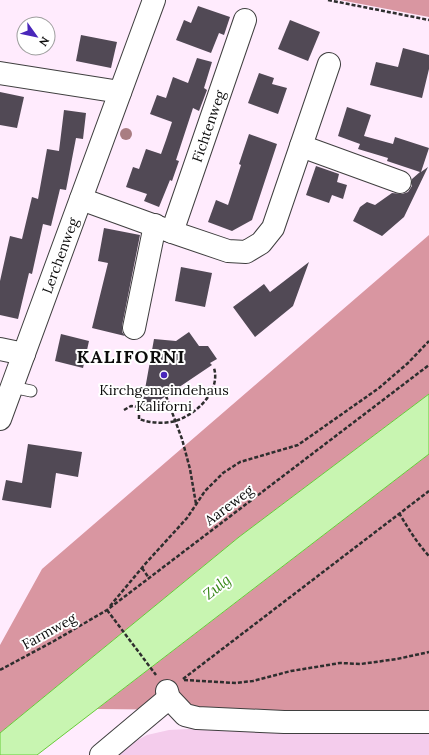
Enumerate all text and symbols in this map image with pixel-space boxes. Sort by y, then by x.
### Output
north arrow [16,16,56,56]
text: N [36,34,53,49]
street label: Fichtenweg [188,88,229,164]
street label: Lerchenweg [38,215,82,296]
district label: KALIFORNI [77,345,185,368]
marker: Kirchgemeindehaus Kaliforni [159,370,169,380]
place label: Kirchgemeindehaus Kaliforni [99,381,229,415]
street label: Aareweg [200,481,257,530]
water label: Zulg [199,570,234,603]
street label: Farmweg [19,609,79,653]

